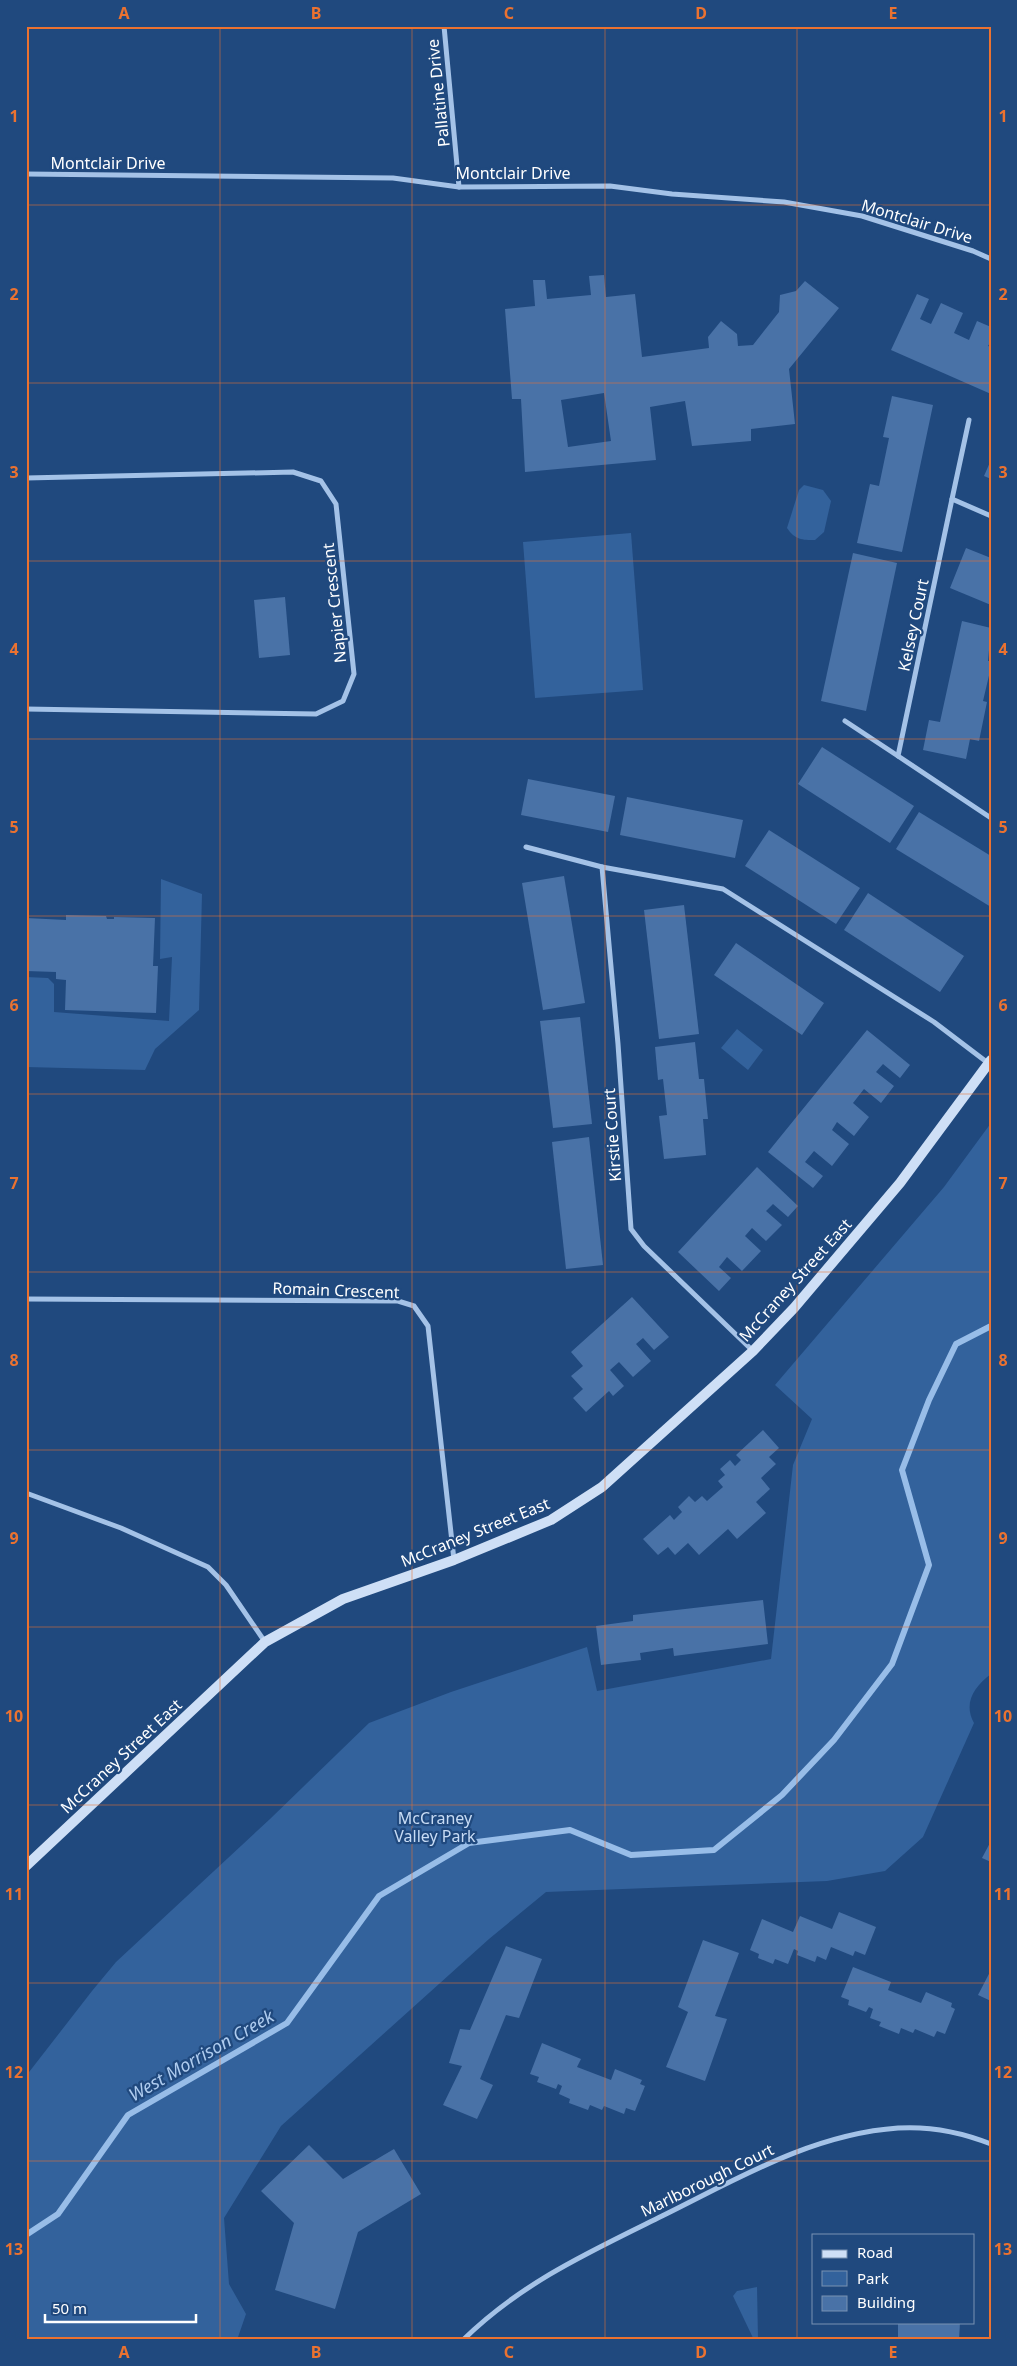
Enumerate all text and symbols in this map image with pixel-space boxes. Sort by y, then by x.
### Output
text: A [118,2,130,24]
text: B [311,2,321,24]
text: C [504,2,514,24]
text: D [695,2,707,24]
text: E [889,2,898,24]
street label: Pallatine Drive [421,38,455,148]
text: 1 [9,105,19,127]
text: 1 [998,105,1008,127]
street label: Montclair Drive [50,152,166,174]
street label: Montclair Drive [455,162,571,184]
street label: Montclair Drive [859,194,975,248]
text: 2 [9,283,19,305]
text: 2 [998,283,1008,305]
text: 3 [9,461,19,483]
text: 3 [998,461,1008,483]
street label: Napier Crescent [317,542,351,664]
street label: Kelsey Court [892,577,934,673]
text: 4 [9,638,19,660]
text: 4 [998,638,1008,660]
text: 5 [9,816,19,838]
text: 5 [998,816,1008,838]
text: 6 [9,994,19,1016]
text: 6 [998,994,1008,1016]
street label: Kirstie Court [598,1087,626,1182]
text: 7 [9,1172,19,1194]
text: 7 [998,1172,1008,1194]
street label: McCraney Street East [734,1214,856,1346]
street label: Romain Crescent [272,1277,400,1303]
text: 8 [9,1349,19,1371]
text: 8 [998,1349,1008,1371]
street label: McCraney Street East [397,1492,553,1572]
text: 9 [9,1527,19,1549]
text: 9 [998,1527,1008,1549]
street label: McCraney Street East [55,1694,187,1818]
text: 10 [5,1705,23,1727]
text: 10 [994,1705,1012,1727]
park label: McCraney Valley Park [394,1807,476,1847]
text: 11 [5,1883,23,1905]
text: 11 [994,1883,1012,1905]
water label: West Morrison Creek [124,2003,279,2106]
text: 12 [5,2061,23,2083]
text: 12 [994,2061,1012,2083]
street label: Marlborough Court [637,2138,777,2222]
legend [812,2234,974,2324]
text: 13 [5,2238,23,2260]
text: 13 [994,2238,1012,2260]
text: Road [857,2242,893,2262]
text: Park [857,2268,889,2288]
scale bar [45,2291,196,2323]
text: Building [857,2292,915,2312]
text: 50 m [52,2298,87,2318]
text: A [118,2341,130,2363]
text: B [311,2341,321,2363]
text: C [504,2341,514,2363]
text: D [695,2341,707,2363]
text: E [889,2341,898,2363]

